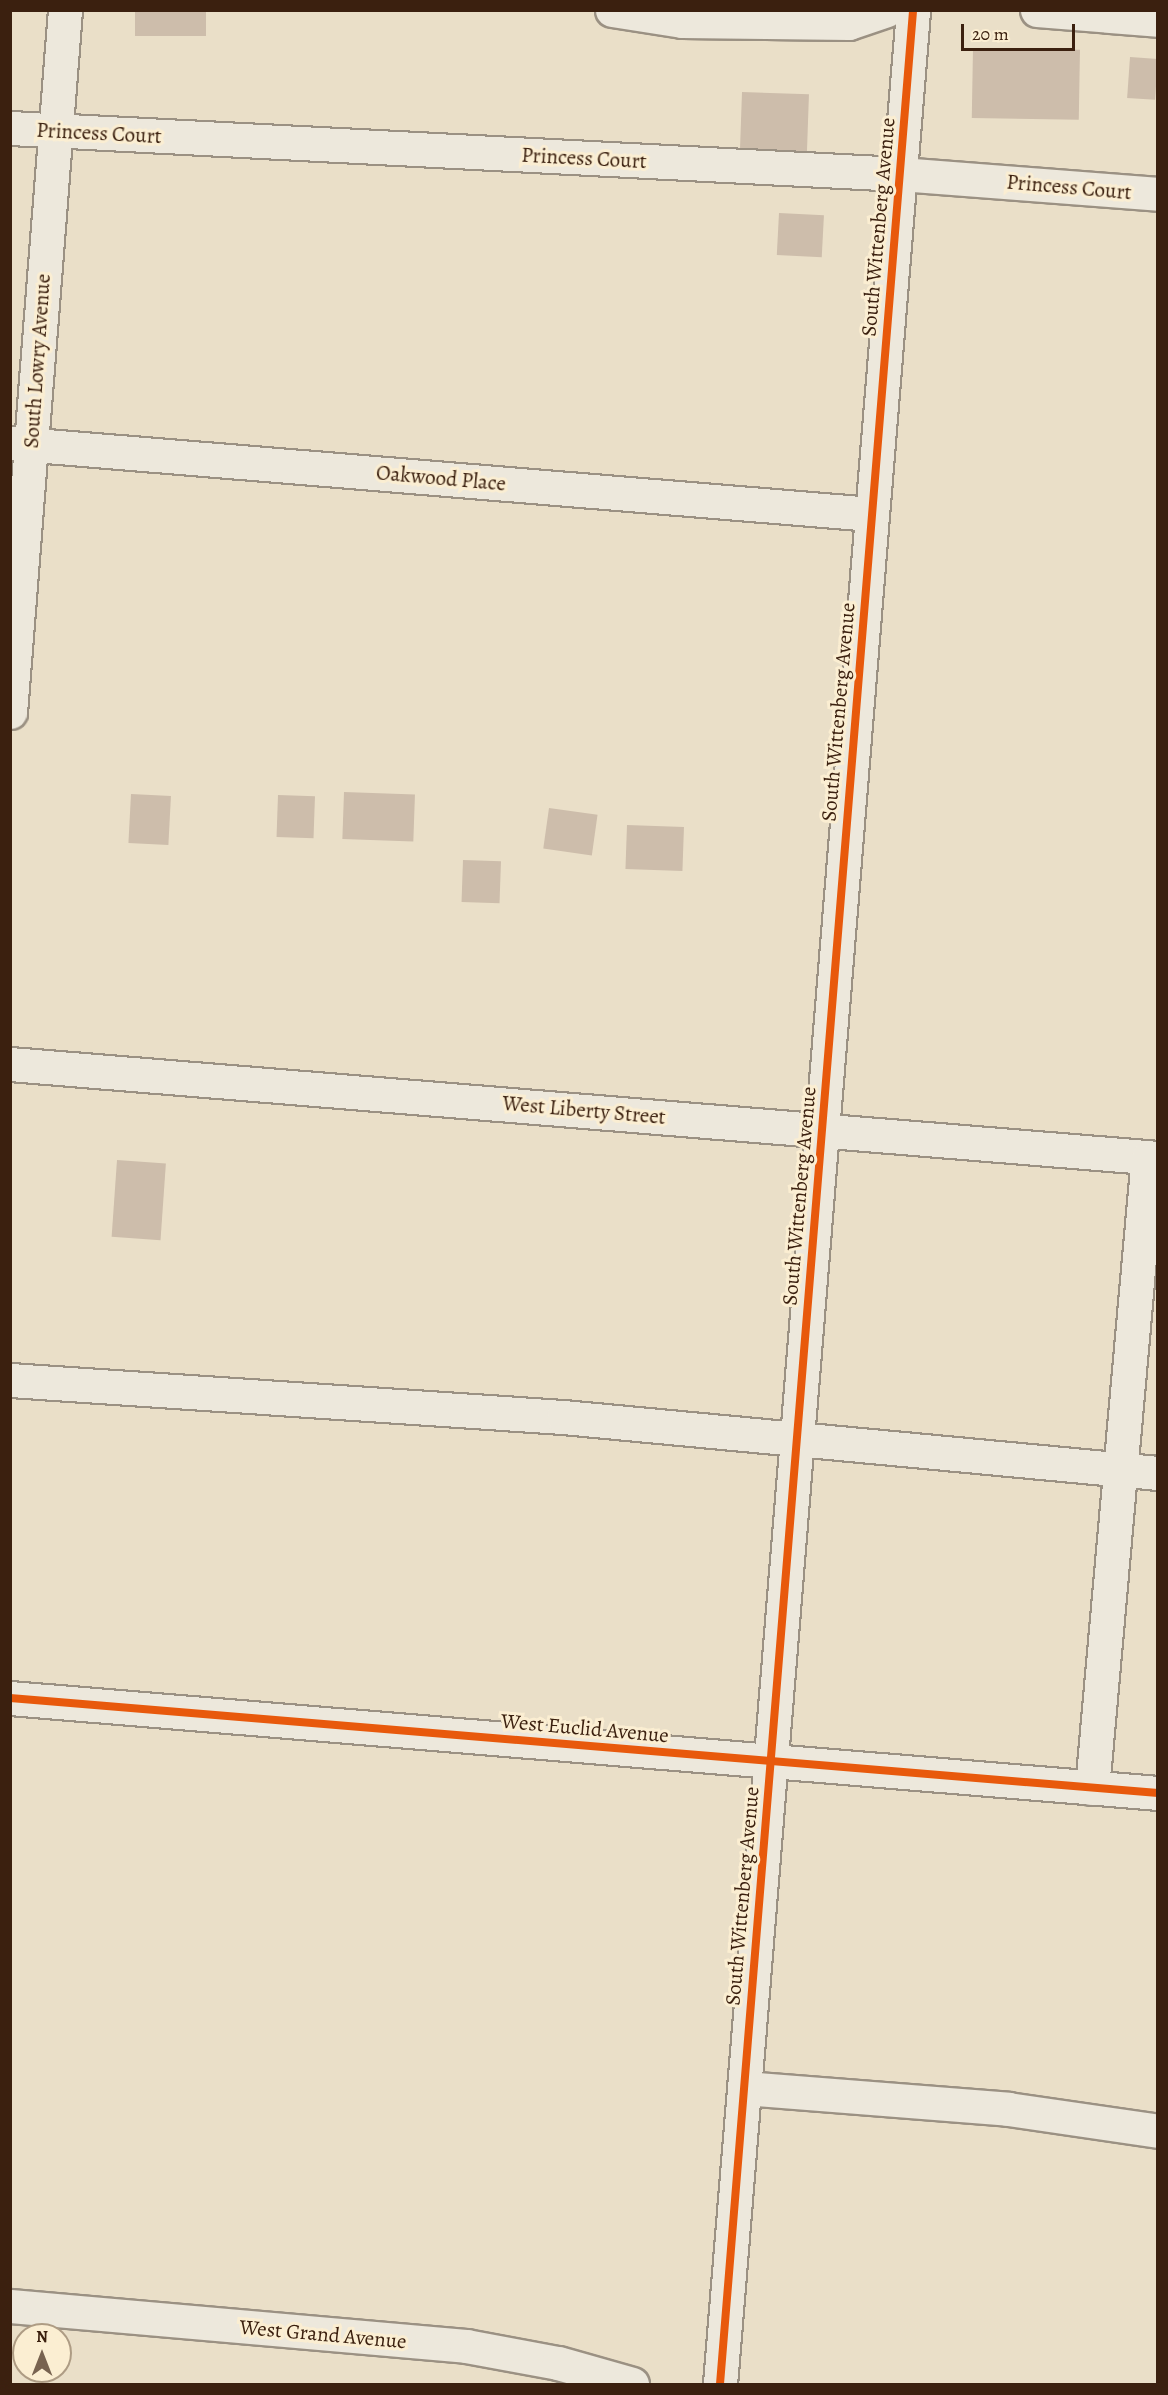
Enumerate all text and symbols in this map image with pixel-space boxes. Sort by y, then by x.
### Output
scale bar [964,12,1078,50]
text: 20 m [972,22,1009,46]
street label: Princess Court [36,117,162,149]
street label: South Wittenberg Avenue [856,117,900,337]
street label: Princess Court [521,142,647,174]
street label: Princess Court [1005,169,1133,205]
street label: South Lowry Avenue [18,273,56,449]
street label: Oakwood Place [375,460,507,496]
street label: South Wittenberg Avenue [816,602,860,822]
street label: South Wittenberg Avenue [777,1086,821,1306]
street label: West Liberty Street [501,1090,667,1130]
street label: West Euclid Avenue [500,1708,670,1748]
street label: South Wittenberg Avenue [720,1786,764,2006]
street label: West Grand Avenue [238,2314,408,2354]
north arrow [12,2323,72,2383]
text: N [36,2326,48,2348]

